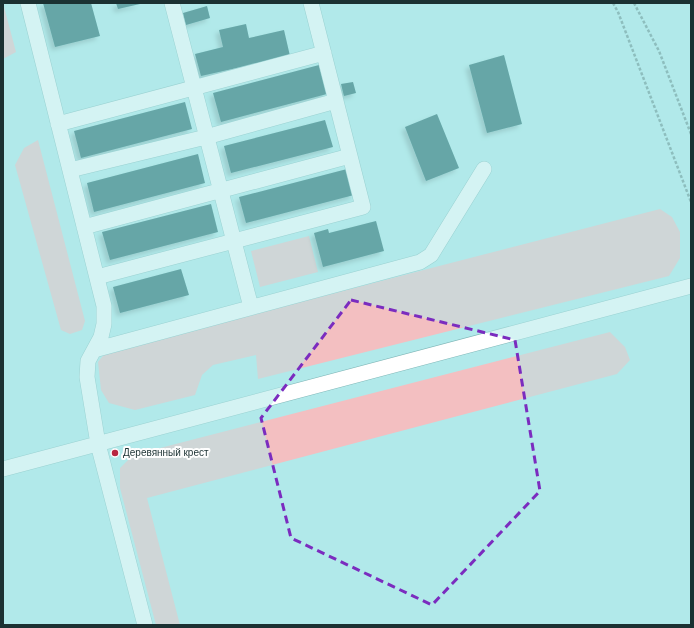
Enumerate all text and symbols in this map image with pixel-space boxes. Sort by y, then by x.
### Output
place label: Деревянный крест [123,447,209,459]
marker: Деревянный крест [110,448,120,458]

